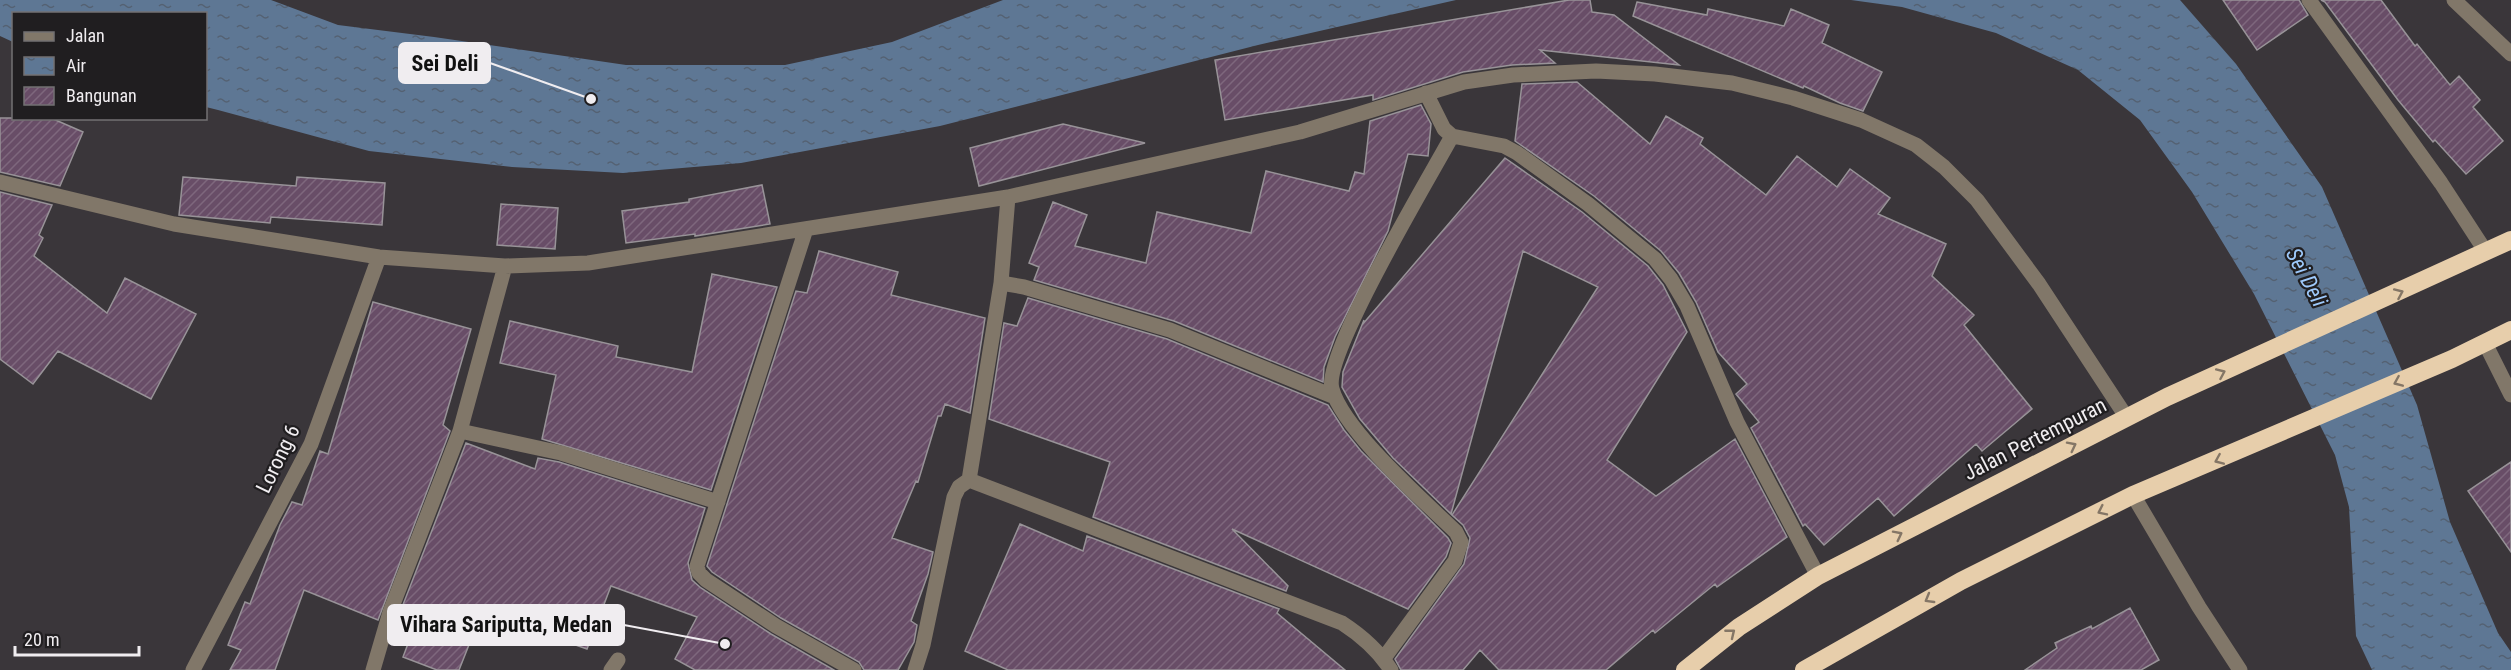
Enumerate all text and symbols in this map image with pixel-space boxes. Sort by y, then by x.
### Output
legend [12,12,207,120]
text: Jalan [66,25,105,46]
callout: Sei Deli [399,43,490,83]
text: Sei Deli [411,51,479,76]
text: Air [66,55,87,76]
text: Bangunan [66,85,137,106]
water label: Sei Deli [2281,244,2332,311]
one-way arrow [2392,288,2403,300]
one-way arrow [2214,368,2225,380]
one-way arrow [2393,375,2404,387]
street label: Jalan Pertempuran [1960,393,2110,485]
street label: Lorong 6 [251,421,305,497]
one-way arrow [2066,442,2076,453]
one-way arrow [2215,452,2226,464]
one-way arrow [2098,503,2109,515]
one-way arrow [1892,530,1903,542]
one-way arrow [1925,592,1935,603]
callout: Vihara Sariputta, Medan [388,605,624,645]
text: Vihara Sariputta, Medan [400,612,612,637]
scale bar [15,619,140,657]
text: 20 m [24,629,59,650]
one-way arrow [1724,630,1735,641]

